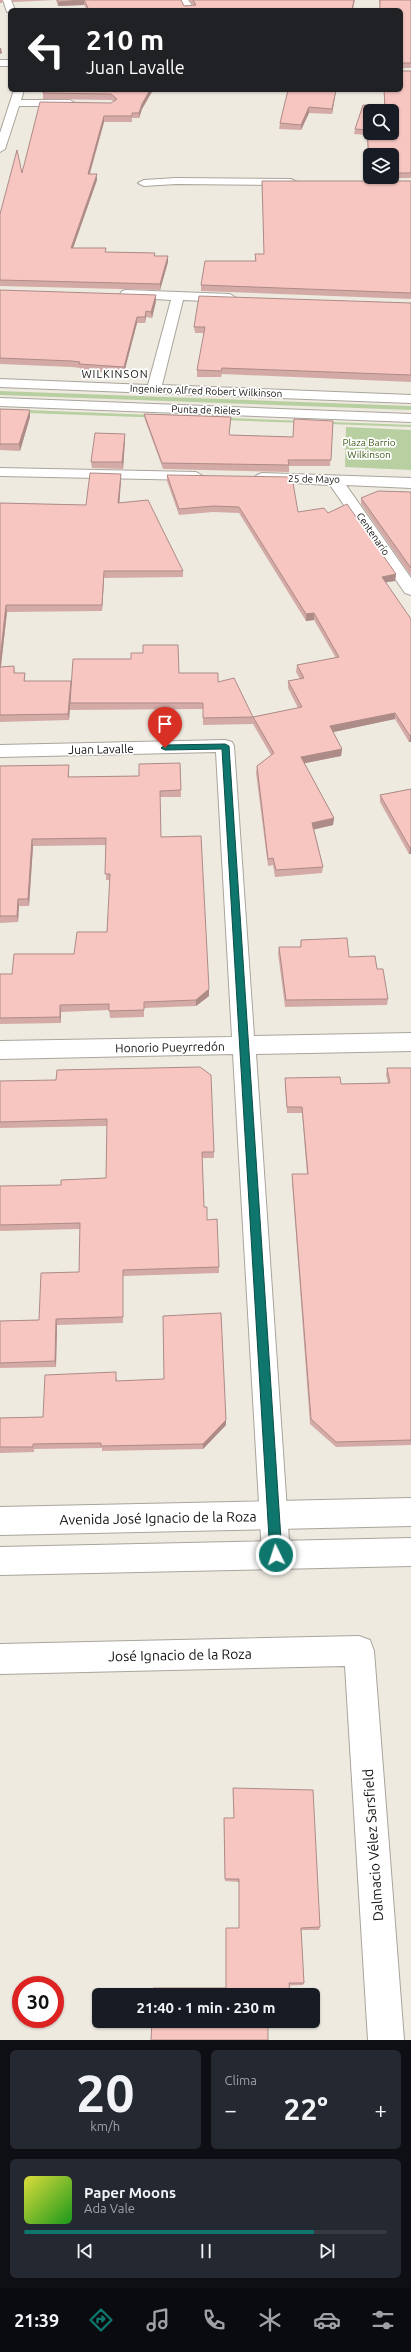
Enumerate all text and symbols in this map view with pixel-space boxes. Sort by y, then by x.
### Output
icon: left [20,24,72,76]
text: 210 m [86,24,164,55]
text: Juan Lavalle [86,57,185,77]
map controls [363,104,399,184]
button: search [363,104,399,140]
button: layers [363,148,399,184]
district label: WILKINSON [81,368,149,380]
street label: Ingeniero Alfred Robert Wilkinson [130,383,282,399]
street label: Punta de Rieles [171,403,241,417]
park label: Plaza Barrio Wilkinson [342,437,396,460]
street label: 25 de Mayo [288,473,340,485]
street label: Centenario [354,510,392,558]
pin [148,707,182,748]
icon: arrive [154,713,176,735]
street label: Juan Lavalle [68,742,134,756]
street label: Honorio Pueyrredón [115,1040,225,1054]
street label: Avenida José Ignacio de la Roza [59,1508,257,1528]
position arrow [255,1534,297,1576]
street label: José Ignacio de la Roza [108,1646,252,1664]
street label: Dalmacio Vélez Sarsfield [360,1768,386,1922]
speed limit sign: 30 [12,1976,64,2028]
text: 21:40 · 1 min · 230 m [137,1999,275,2016]
text: 20 [76,2064,135,2122]
text: Clima [225,2073,257,2087]
text: 22° [284,2092,328,2126]
text: − [225,2097,237,2122]
text: + [375,2097,387,2122]
text: km/h [90,2119,120,2133]
text: Paper Moons [84,2184,176,2201]
text: Ada Vale [84,2201,135,2215]
icon: previous [74,2240,96,2262]
icon: pause [195,2240,217,2262]
icon: next [316,2240,338,2262]
icon: directions [87,2306,115,2334]
icon: music [144,2306,172,2334]
icon: phone [200,2306,228,2334]
icon: climate [256,2306,284,2334]
icon: car [313,2306,341,2334]
icon: filters [369,2306,397,2334]
text: 21:39 [14,2310,59,2330]

